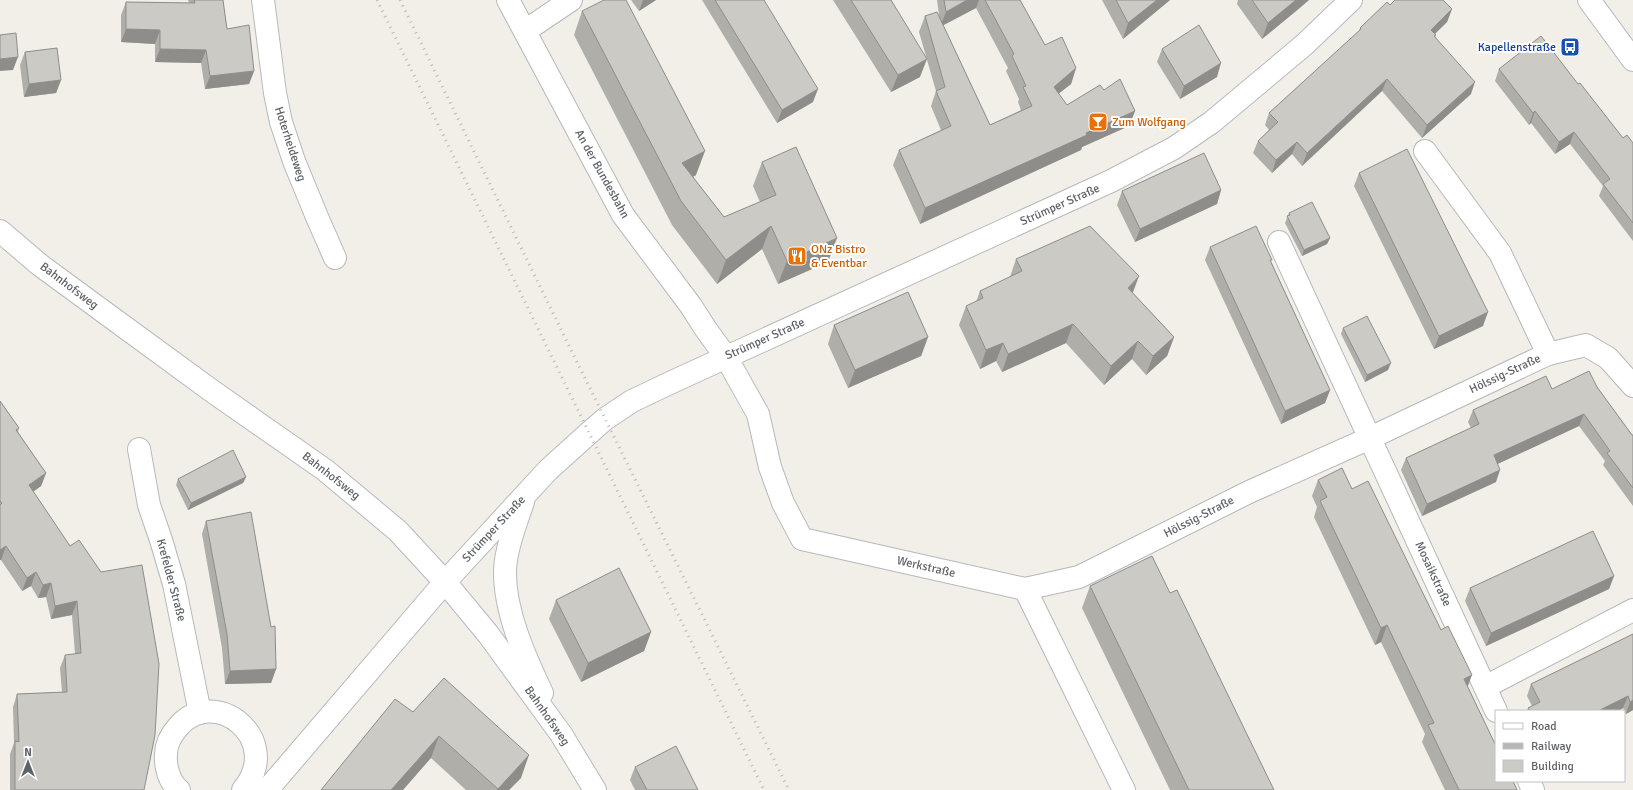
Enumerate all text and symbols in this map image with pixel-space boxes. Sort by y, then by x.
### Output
bus stop icon: Kapellenstraße [1559,36,1581,58]
place label: Kapellenstraße [1478,40,1556,55]
street label: Hoterheideweg [271,105,309,183]
bar icon: Zum Wolfgang [1087,111,1109,133]
place label: Zum Wolfgang [1112,115,1186,130]
street label: An der Bundesbahn [571,127,633,221]
street label: Strümper Straße [1018,181,1102,229]
place label: ONz Bistro & Eventbar [811,242,867,271]
restaurant icon: ONz Bistro & Eventbar [786,245,808,267]
street label: Bahnhofsweg [37,259,101,313]
street label: Strümper Straße [723,315,807,363]
street label: Hölssig-Straße [1467,351,1543,397]
street label: Bahnhofsweg [299,449,363,503]
street label: Strümper Straße [459,493,529,565]
street label: Hölssig-Straße [1161,493,1237,541]
street label: Krefelder Straße [153,537,189,623]
street label: Mosaikstraße [1411,539,1455,609]
street label: Werkstraße [895,553,957,581]
street label: Bahnhofsweg [521,683,573,749]
legend [1495,710,1625,782]
text: Road [1531,719,1557,734]
text: Railway [1531,739,1571,754]
north arrow [8,742,48,782]
text: N [24,746,32,759]
text: Building [1531,759,1574,774]

